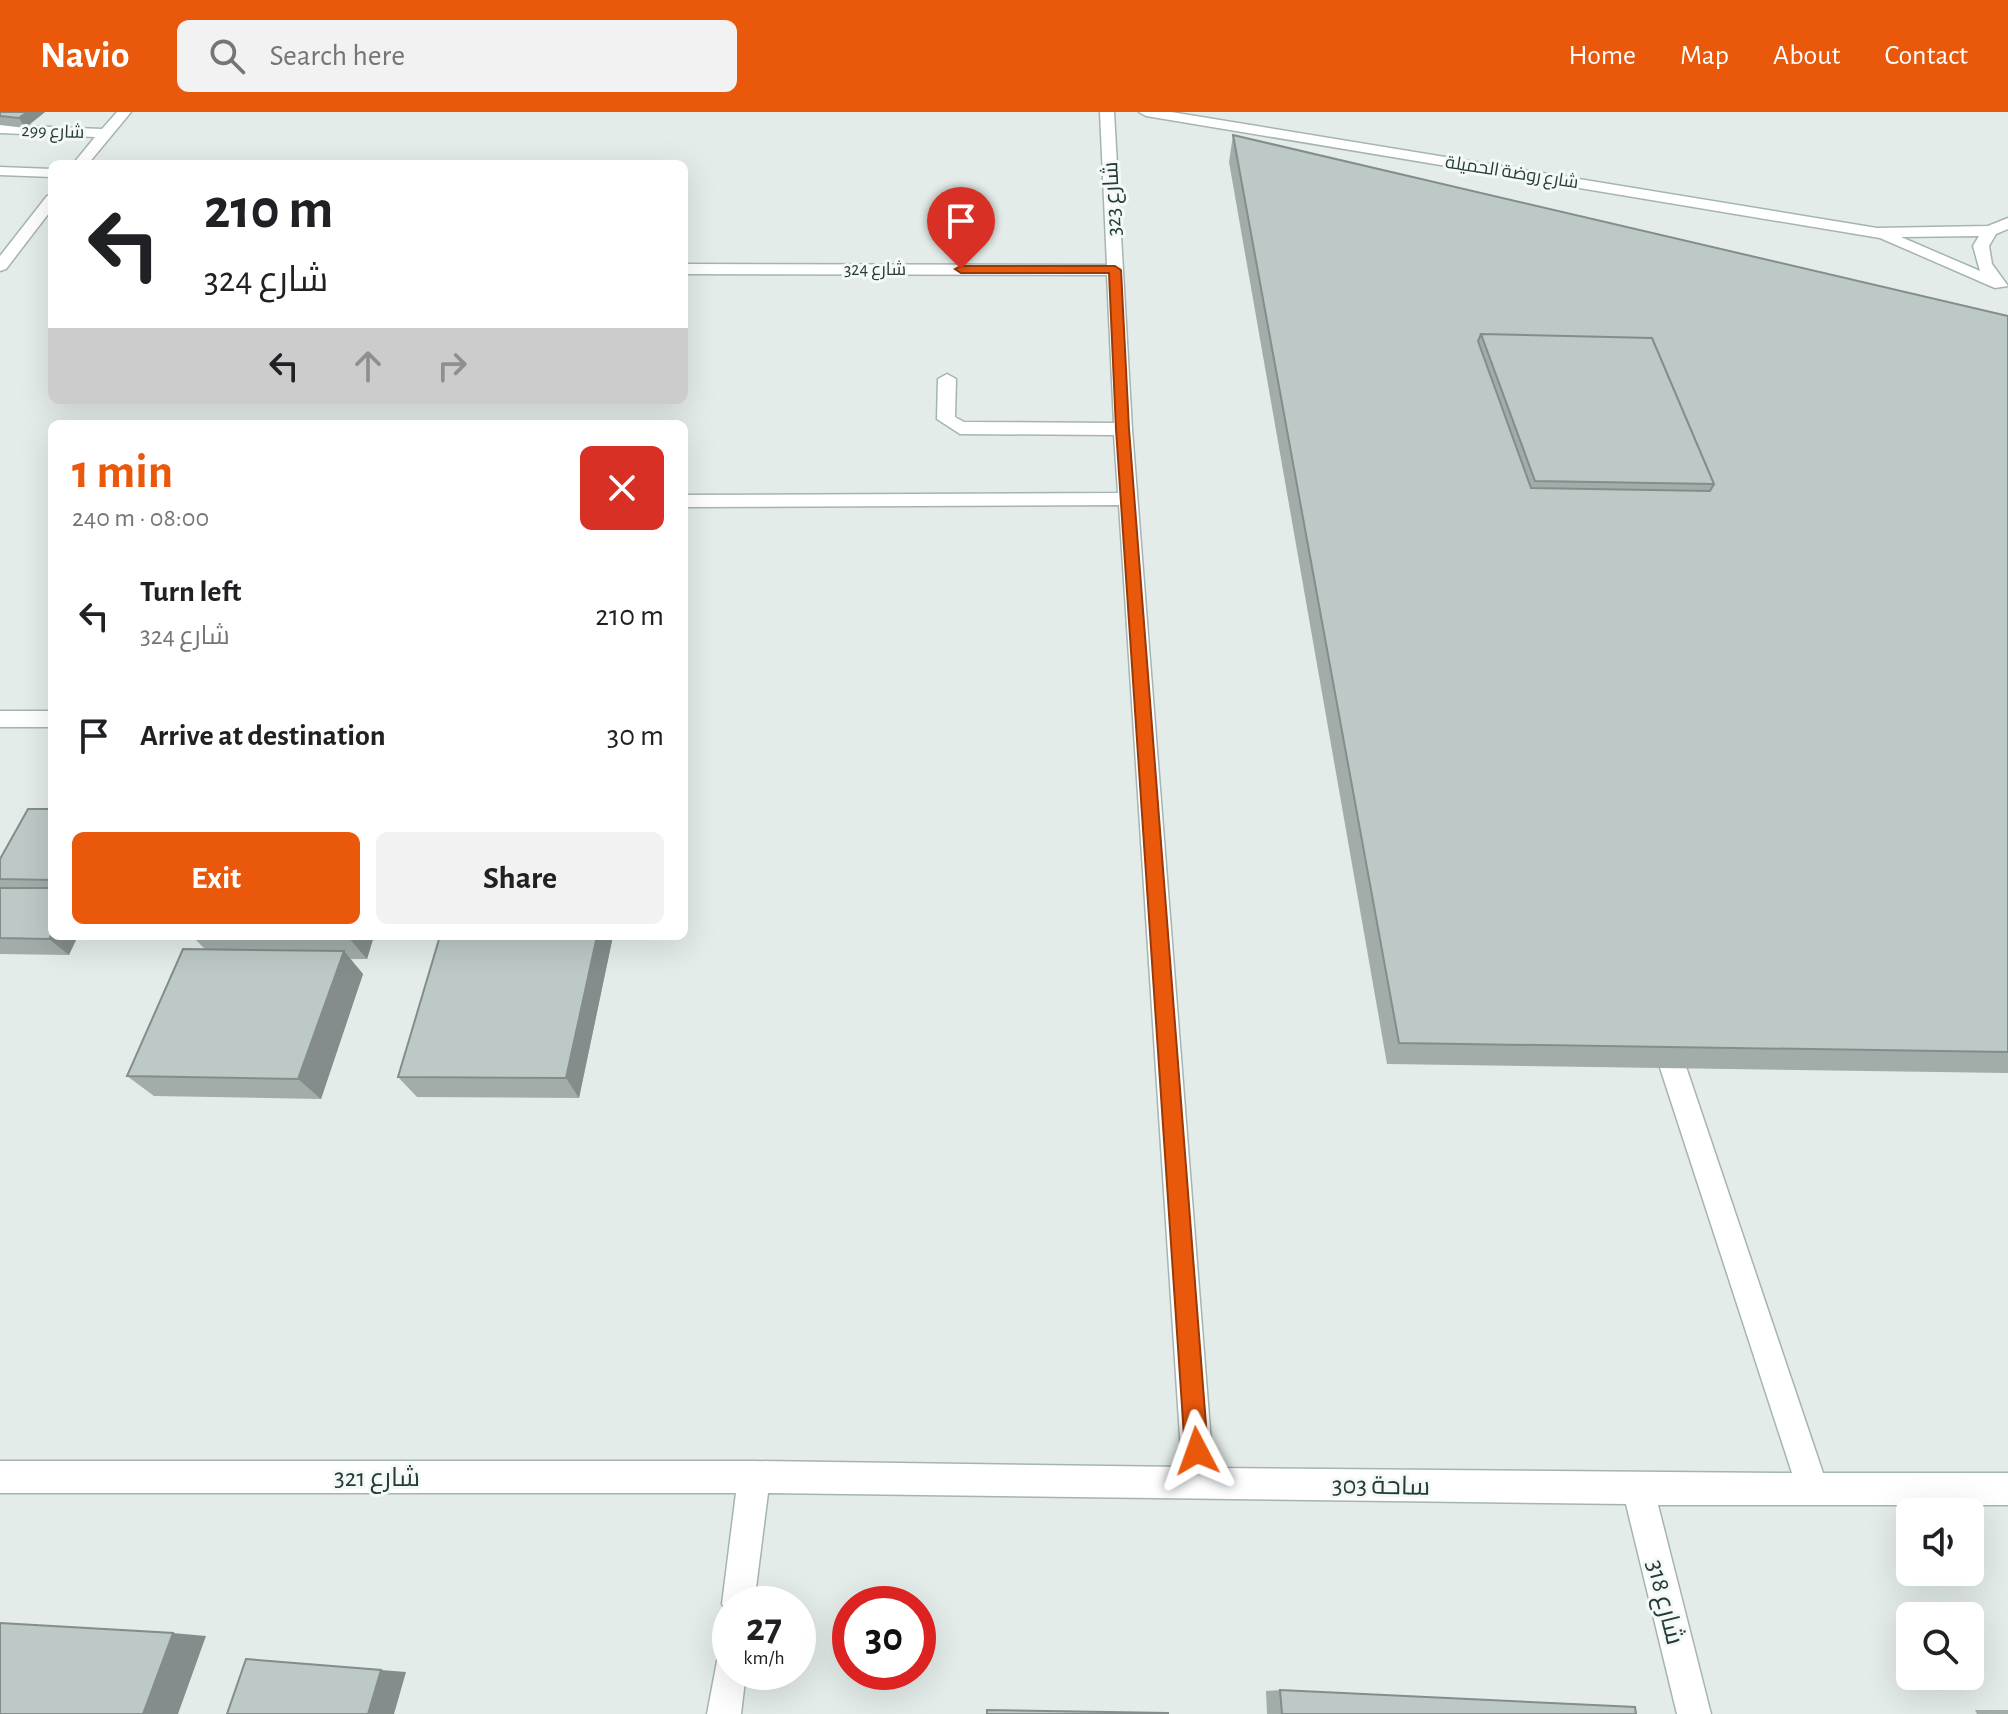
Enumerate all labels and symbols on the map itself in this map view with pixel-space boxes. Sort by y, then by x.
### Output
street label: شارع 299 [21,121,85,144]
street label: شارع روضة الحميلة [1444,153,1580,194]
street label: شارع 323 [1099,161,1128,237]
pin [927,187,995,269]
street label: شارع 324 [844,260,906,281]
position arrow [1155,1409,1239,1493]
street label: شارع 321 [334,1465,420,1494]
street label: ساحة 303 [1332,1472,1430,1500]
street label: شارع 318 [1639,1557,1688,1648]
speed limit sign: 30 [832,1586,936,1690]

